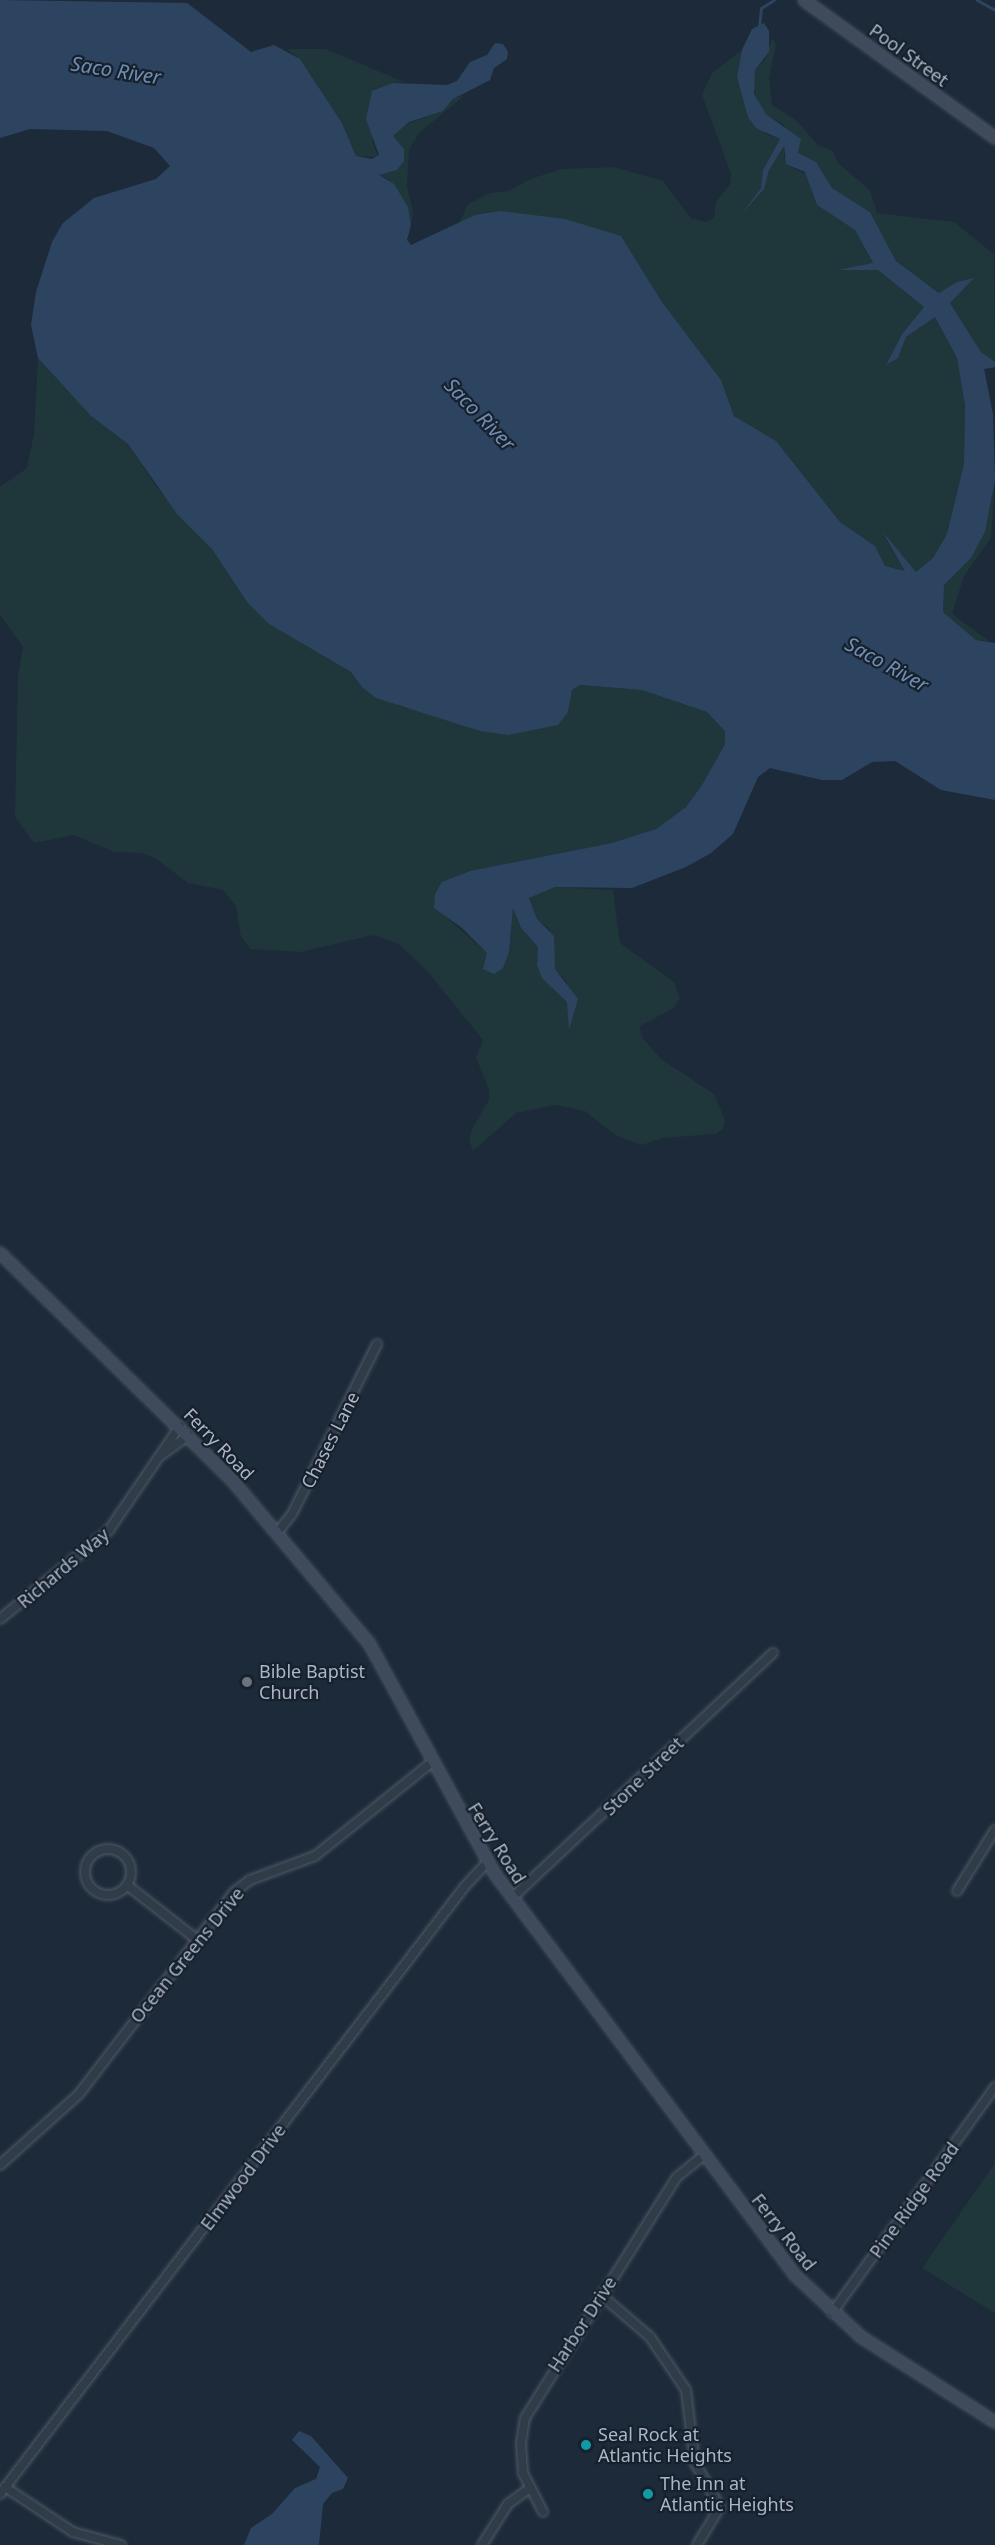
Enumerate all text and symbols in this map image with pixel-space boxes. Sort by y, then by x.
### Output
street label: Pool Street [865,19,953,91]
water label: Saco River [69,51,163,89]
water label: Saco River [440,373,520,455]
water label: Saco River [841,631,933,697]
street label: Chases Lane [296,1388,364,1492]
street label: Ferry Road [179,1404,259,1484]
street label: Richards Way [13,1523,113,1613]
place label: Bible Baptist Church [259,1661,365,1704]
marker: Bible Baptist Church [240,1675,254,1689]
street label: Stone Street [598,1732,688,1820]
street label: Ferry Road [464,1798,530,1888]
street label: Ocean Greens Drive [126,1883,248,2027]
street label: Elmwood Drive [196,2120,290,2234]
street label: Pine Ridge Road [865,2138,963,2262]
street label: Ferry Road [747,2189,821,2275]
street label: Harbor Drive [543,2272,621,2376]
place label: Seal Rock at Atlantic Heights [598,2424,732,2466]
marker: Seal Rock at Atlantic Heights [579,2438,593,2452]
place label: The Inn at Atlantic Heights [660,2473,794,2516]
marker: The Inn at Atlantic Heights [641,2487,655,2501]

